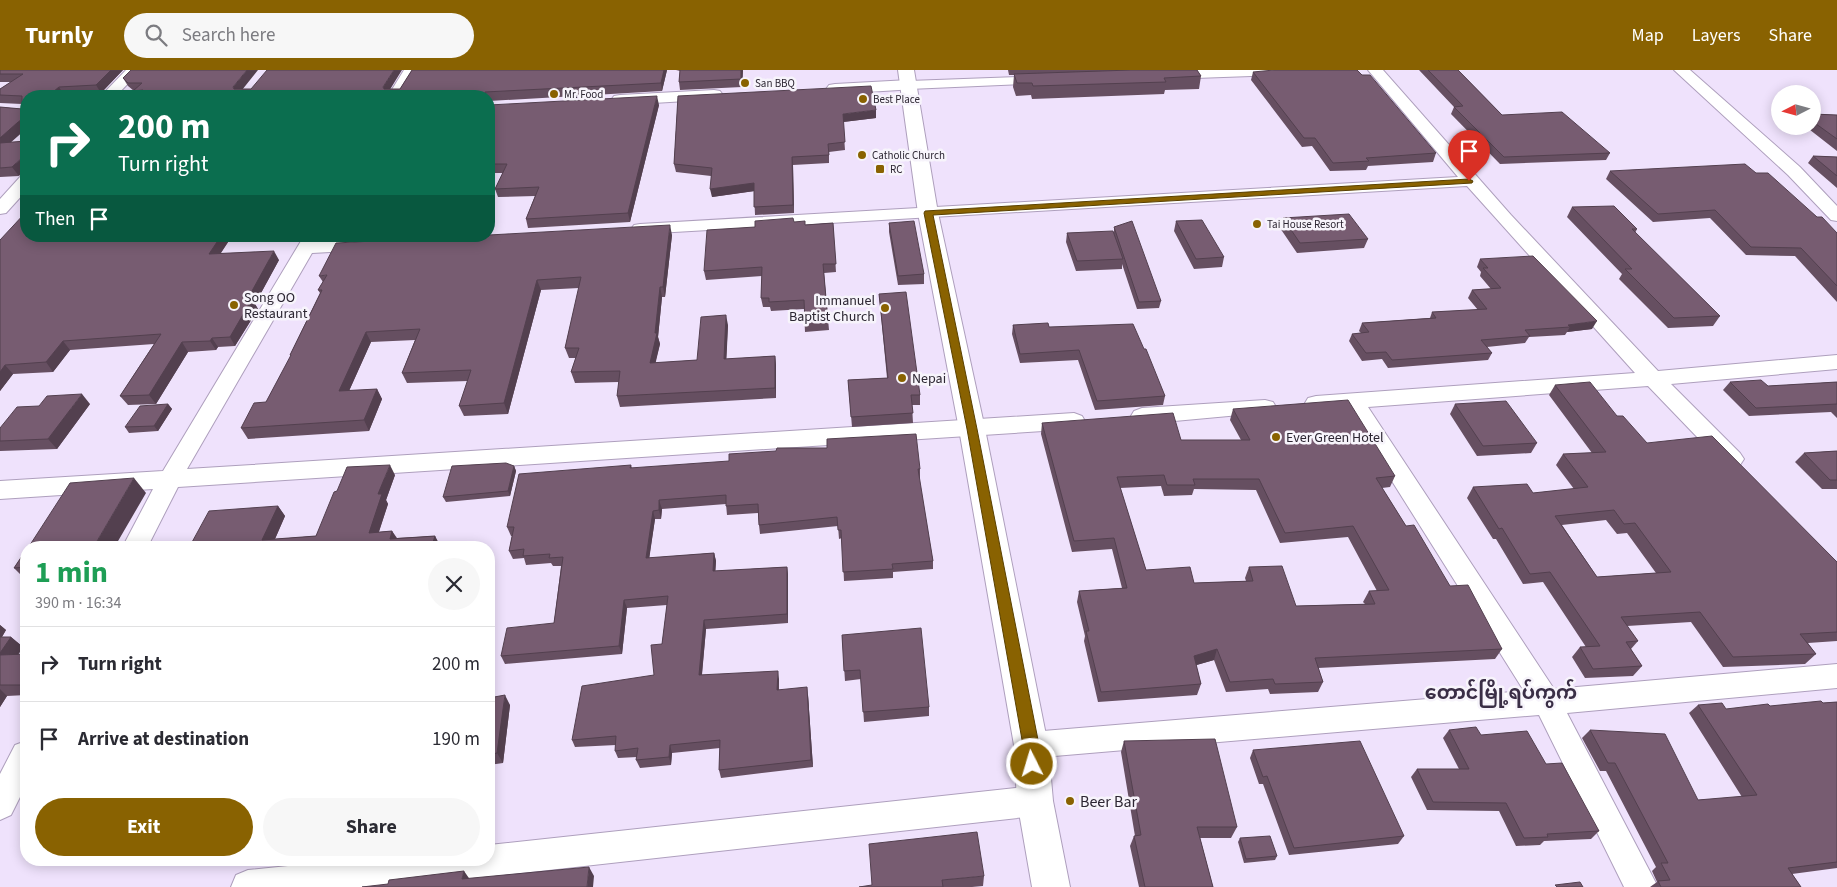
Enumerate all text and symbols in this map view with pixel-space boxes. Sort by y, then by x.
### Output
search box [124,13,474,58]
text: Turnly [25,18,94,53]
icon: search [142,21,170,49]
text: Search here [182,22,275,49]
text: Map [1632,23,1664,48]
text: Layers [1692,23,1741,48]
text: Share [1769,23,1812,48]
place label: San BBQ [755,76,795,91]
marker: San BBQ [739,77,751,89]
north arrow [1771,85,1821,135]
map controls [1771,85,1821,135]
place label: Mr. Food [564,87,603,102]
marker: Mr. Food [548,88,560,100]
place label: Best Place [873,92,921,107]
marker: Best Place [857,93,869,105]
text: 200 m [118,102,210,152]
icon: right [35,110,100,175]
pin [1448,130,1490,181]
icon: arrive [1455,137,1483,165]
text: Turn right [118,148,208,180]
place label: Catholic Church [872,148,945,163]
marker: Catholic Church [856,149,868,161]
place label: RC [890,162,903,177]
marker: RC [874,163,886,175]
icon: arrive [85,205,113,233]
text: Then [35,206,75,233]
place label: Tai House Resort [1267,217,1344,232]
marker: Tai House Resort [1251,218,1263,230]
place label: Song OO Restaurant [244,288,308,324]
place label: Immanuel Baptist Church [789,291,875,327]
marker: Song OO Restaurant [228,299,240,311]
marker: Immanuel Baptist Church [879,302,891,314]
place label: Nepai [912,369,946,389]
marker: Nepai [896,372,908,384]
place label: Ever Green Hotel [1286,428,1384,448]
marker: Ever Green Hotel [1270,431,1282,443]
text: 1 min [35,551,108,594]
button: close [428,558,480,610]
text: 390 m · 16:34 [35,592,122,614]
icon: right [35,650,63,678]
text: Turn right [78,651,162,678]
text: 200 m [432,651,480,678]
district label: တောင်မြို့ရပ်ကွက် [1425,679,1577,708]
icon: arrive [35,725,63,753]
text: Arrive at destination [78,726,249,753]
text: 190 m [432,726,480,753]
position arrow [1005,737,1057,789]
place label: Beer Bar [1080,791,1138,813]
marker: Beer Bar [1064,795,1076,807]
button: Exit [35,798,253,856]
button: Share [263,798,480,856]

